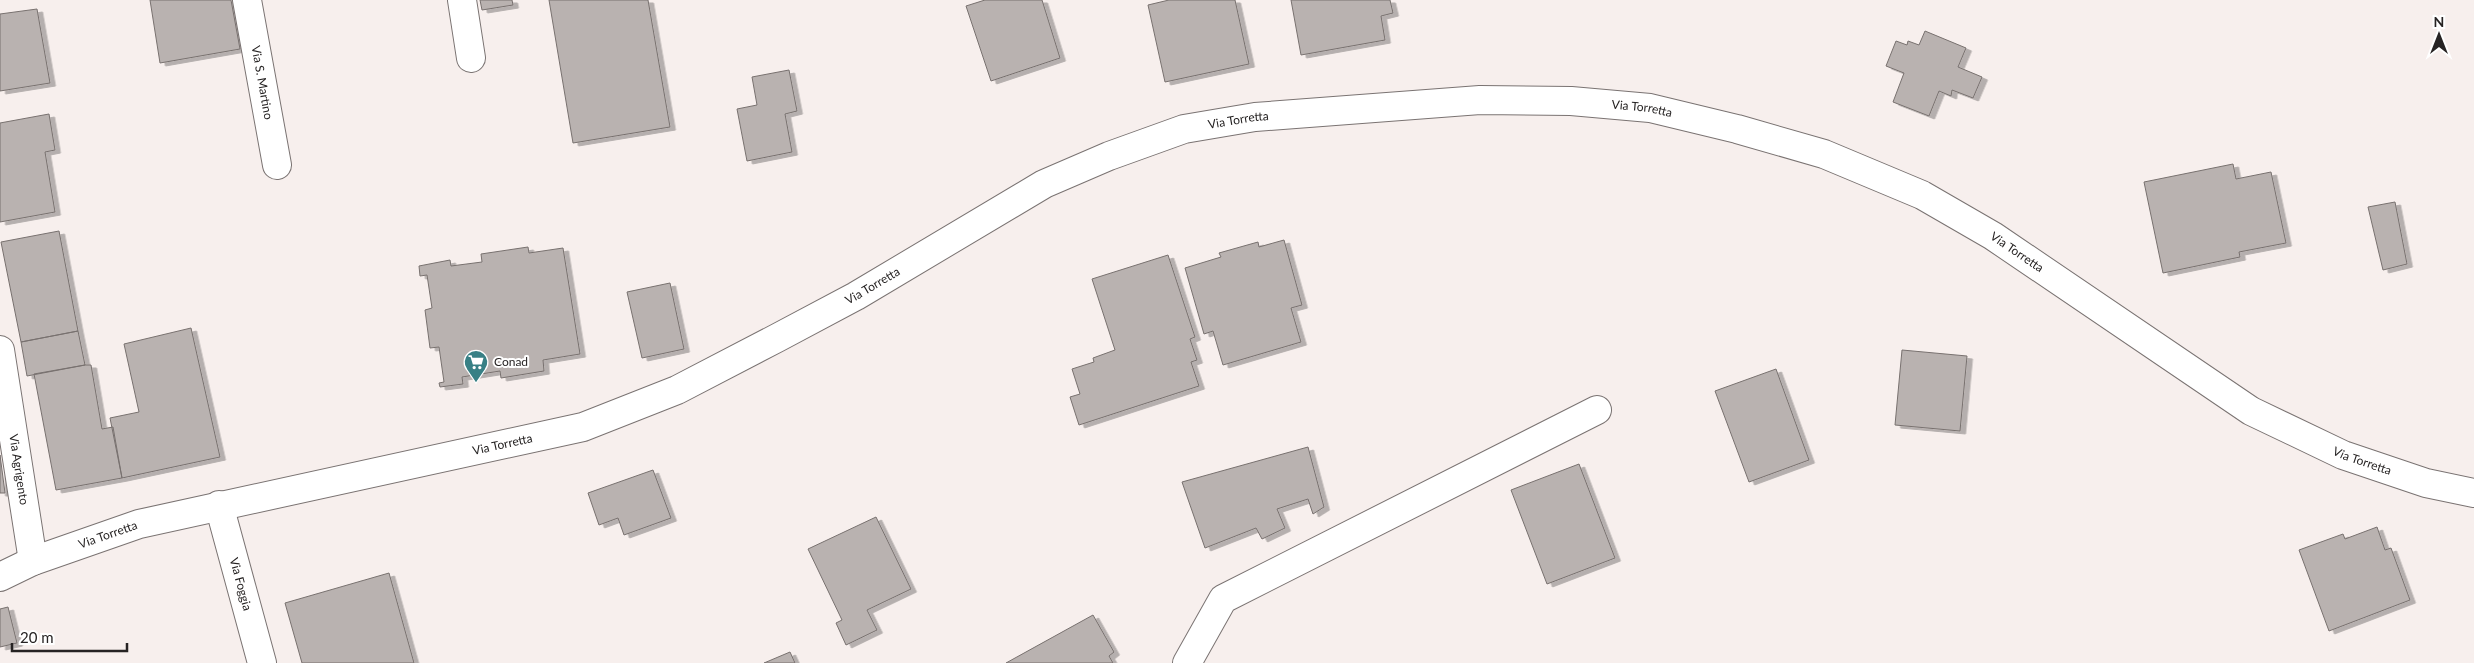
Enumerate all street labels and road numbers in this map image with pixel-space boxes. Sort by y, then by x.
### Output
street label: Via S. Martino [248,44,277,121]
street label: Via Torretta [1611,97,1674,120]
street label: Via Torretta [1207,108,1269,132]
street label: Via Torretta [1988,228,2047,275]
street label: Via Torretta [842,264,903,307]
street label: Via Torretta [471,430,534,458]
street label: Via Agrigento [6,433,32,506]
street label: Via Torretta [2331,443,2394,478]
street label: Via Torretta [76,517,139,552]
street label: Via Foggia [227,556,255,612]

